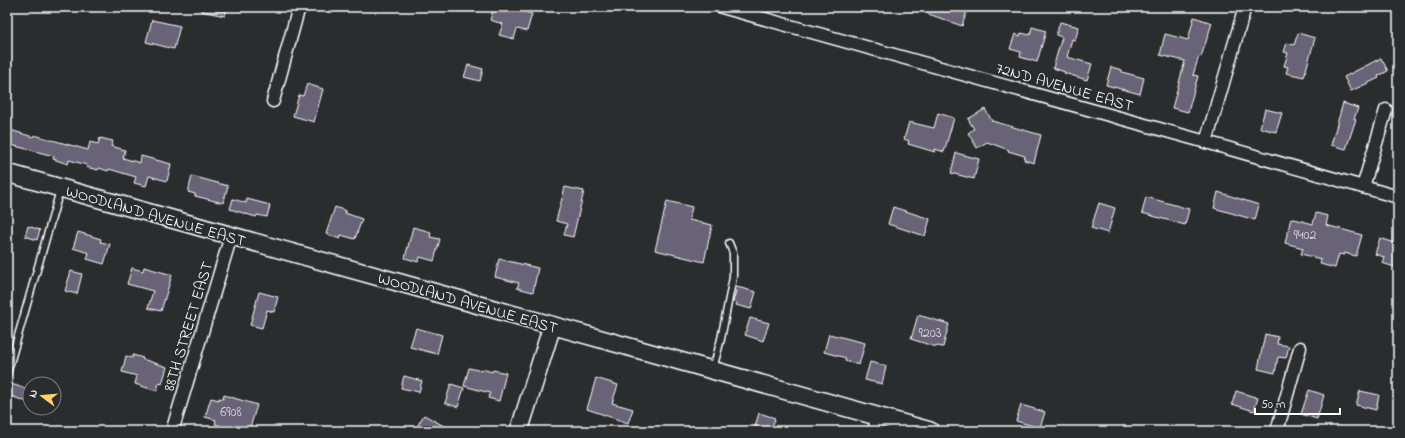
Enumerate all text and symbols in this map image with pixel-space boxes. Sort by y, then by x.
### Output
street label: 72ND AVENUE EAST [993,57,1136,119]
street label: WOODLAND AVENUE EAST [63,180,248,254]
house number: 9402 [1294,225,1317,246]
street label: 88TH STREET EAST [158,259,220,394]
street label: WOODLAND AVENUE EAST [375,267,560,341]
house number: 9203 [918,323,942,344]
north arrow [22,376,62,416]
text: N [25,388,42,399]
scale bar [1255,390,1340,416]
text: 50 m [1261,396,1285,414]
house number: 6908 [220,402,242,423]

